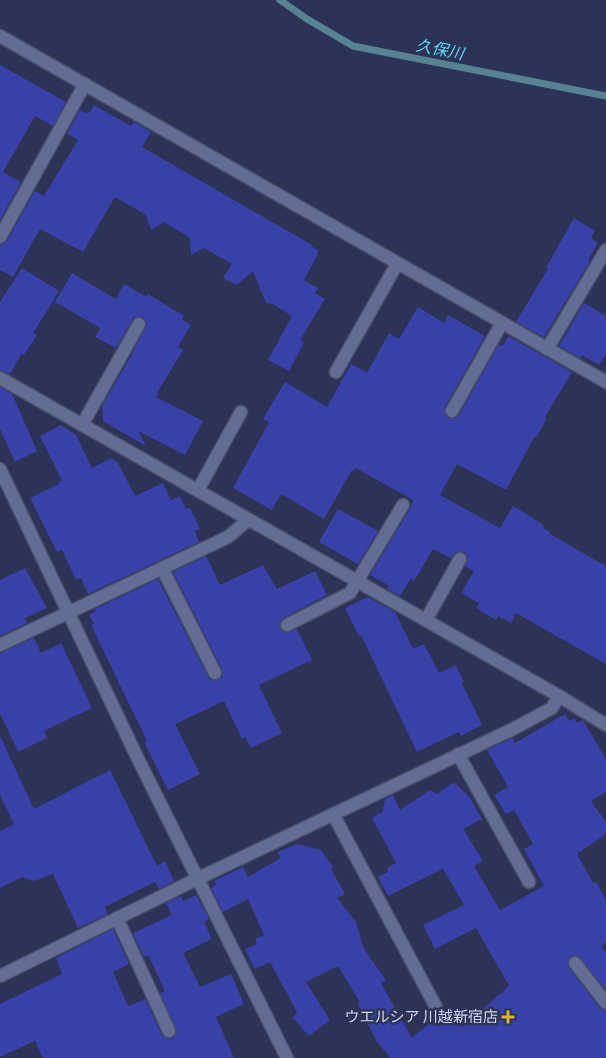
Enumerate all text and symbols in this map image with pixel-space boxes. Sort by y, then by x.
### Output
water label: 久保川 [414,34,468,65]
place label: ウエルシア 川越新宿店 [345,1006,498,1027]
marker: ウエルシア 川越新宿店 [502,1011,514,1023]

